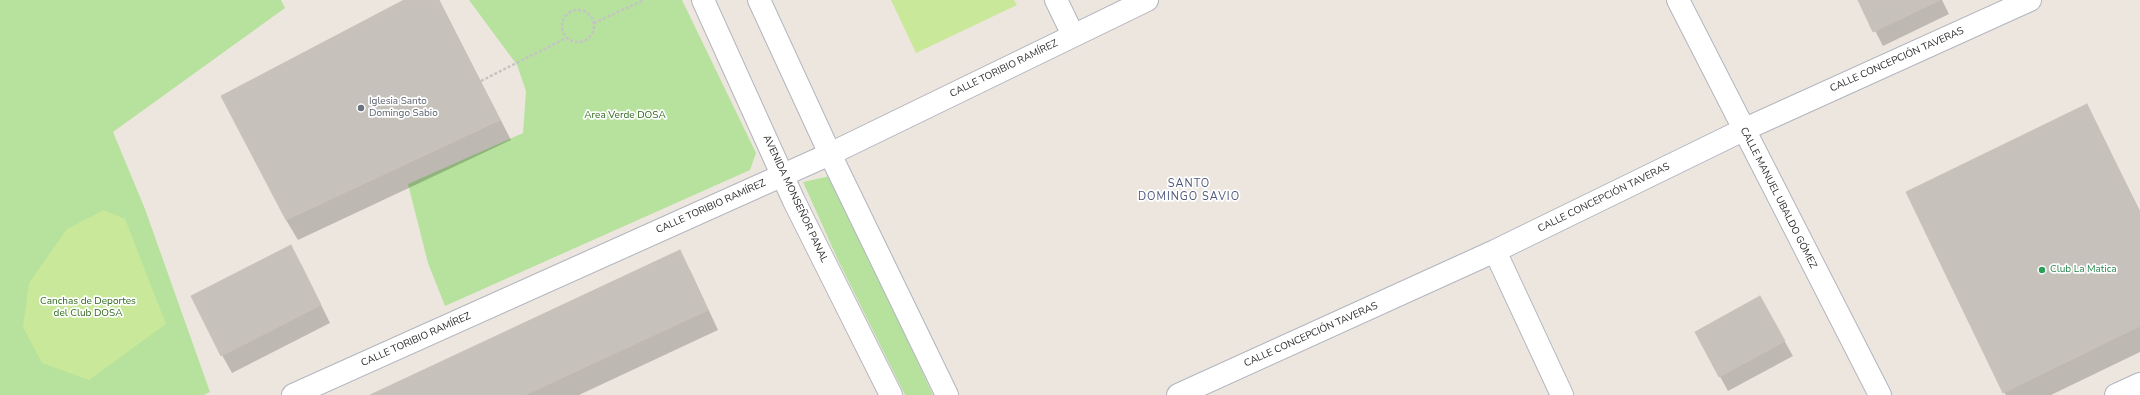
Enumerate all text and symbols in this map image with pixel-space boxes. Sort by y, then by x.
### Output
street label: CALLE CONCEPCIÓN TAVERAS [1828,25,1966,95]
street label: CALLE TORIBIO RAMÍREZ [948,38,1060,100]
place label: Iglesia Santo Domingo Sabio [369,96,438,120]
marker: Iglesia Santo Domingo Sabio [356,103,366,113]
park label: Area Verde DOSA [584,110,666,122]
street label: CALLE MANUEL UBALDO GÓMEZ [1737,125,1819,271]
street label: AVENIDA MONSEÑOR PANAL [760,133,830,265]
street label: CALLE CONCEPCIÓN TAVERAS [1536,161,1672,235]
street label: CALLE TORIBIO RAMÍREZ [654,177,768,237]
district label: SANTO DOMINGO SAVIO [1138,177,1240,203]
place label: Club La Matica [2050,264,2117,276]
marker: Club La Matica [2037,265,2047,275]
park label: Canchas de Deportes del Club DOSA [40,296,136,320]
street label: CALLE CONCEPCIÓN TAVERAS [1242,300,1380,370]
street label: CALLE TORIBIO RAMÍREZ [359,310,473,370]

